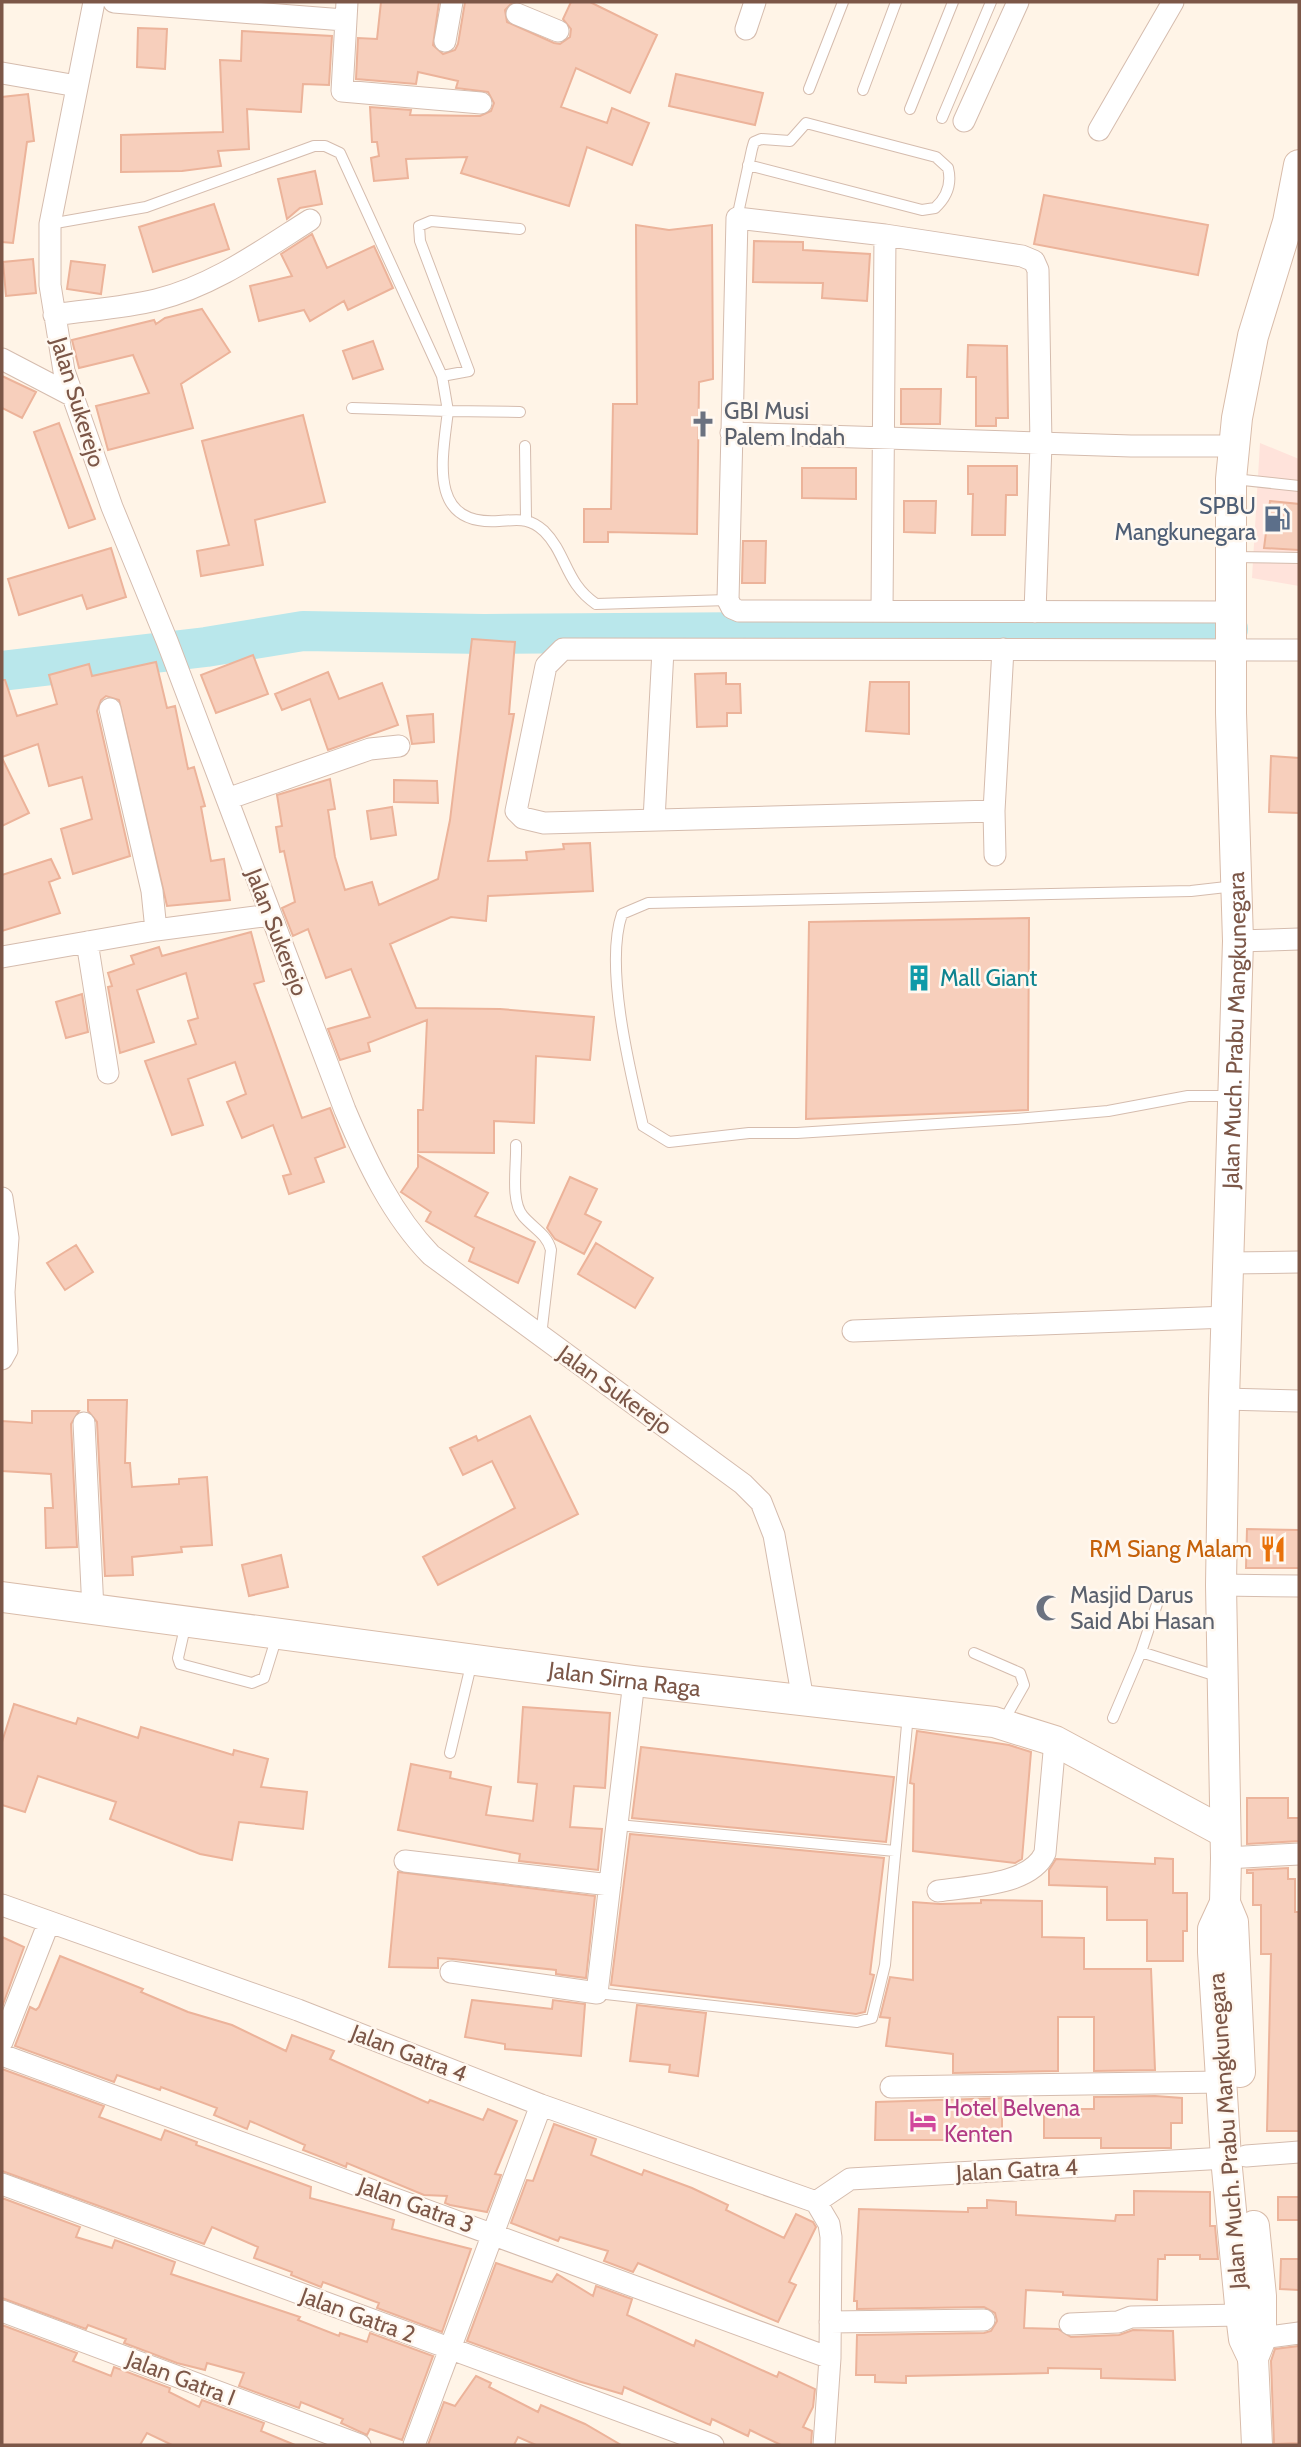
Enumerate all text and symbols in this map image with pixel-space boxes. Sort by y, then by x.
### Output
street label: Jalan Sukerejo [45,333,111,470]
place label: GBI Musi Palem Indah [724,397,845,451]
church icon: GBI Musi Palem Indah [688,409,718,439]
place label: SPBU Mangkunegara [1114,492,1256,546]
fuel station icon: SPBU Mangkunegara [1262,504,1292,534]
street label: Jalan Sukerejo [239,863,314,1000]
street label: Jalan Much. Prabu Mangkunegara [1216,871,1252,1190]
building icon: Mall Giant [904,963,934,993]
place label: Mall Giant [940,964,1038,992]
street label: Jalan Sukerejo [552,1339,678,1441]
restaurant icon: RM Siang Malam [1258,1534,1288,1564]
place label: RM Siang Malam [1089,1535,1252,1563]
place label: Masjid Darus Said Abi Hasan [1070,1581,1215,1635]
mosque icon: Masjid Darus Said Abi Hasan [1034,1593,1064,1623]
street label: Jalan Sirna Raga [546,1656,702,1702]
street label: Jalan Much. Prabu Mangkunegara [1202,1972,1252,2291]
street label: Jalan Gatra 4 [346,2018,471,2088]
place label: Hotel Belvena Kenten [944,2094,1080,2148]
hotel icon: Hotel Belvena Kenten [908,2106,938,2136]
street label: Jalan Gatra 4 [954,2153,1079,2187]
street label: Jalan Gatra 3 [353,2171,478,2239]
street label: Jalan Gatra 2 [296,2281,419,2349]
street label: Jalan Gatra I [122,2344,239,2412]

